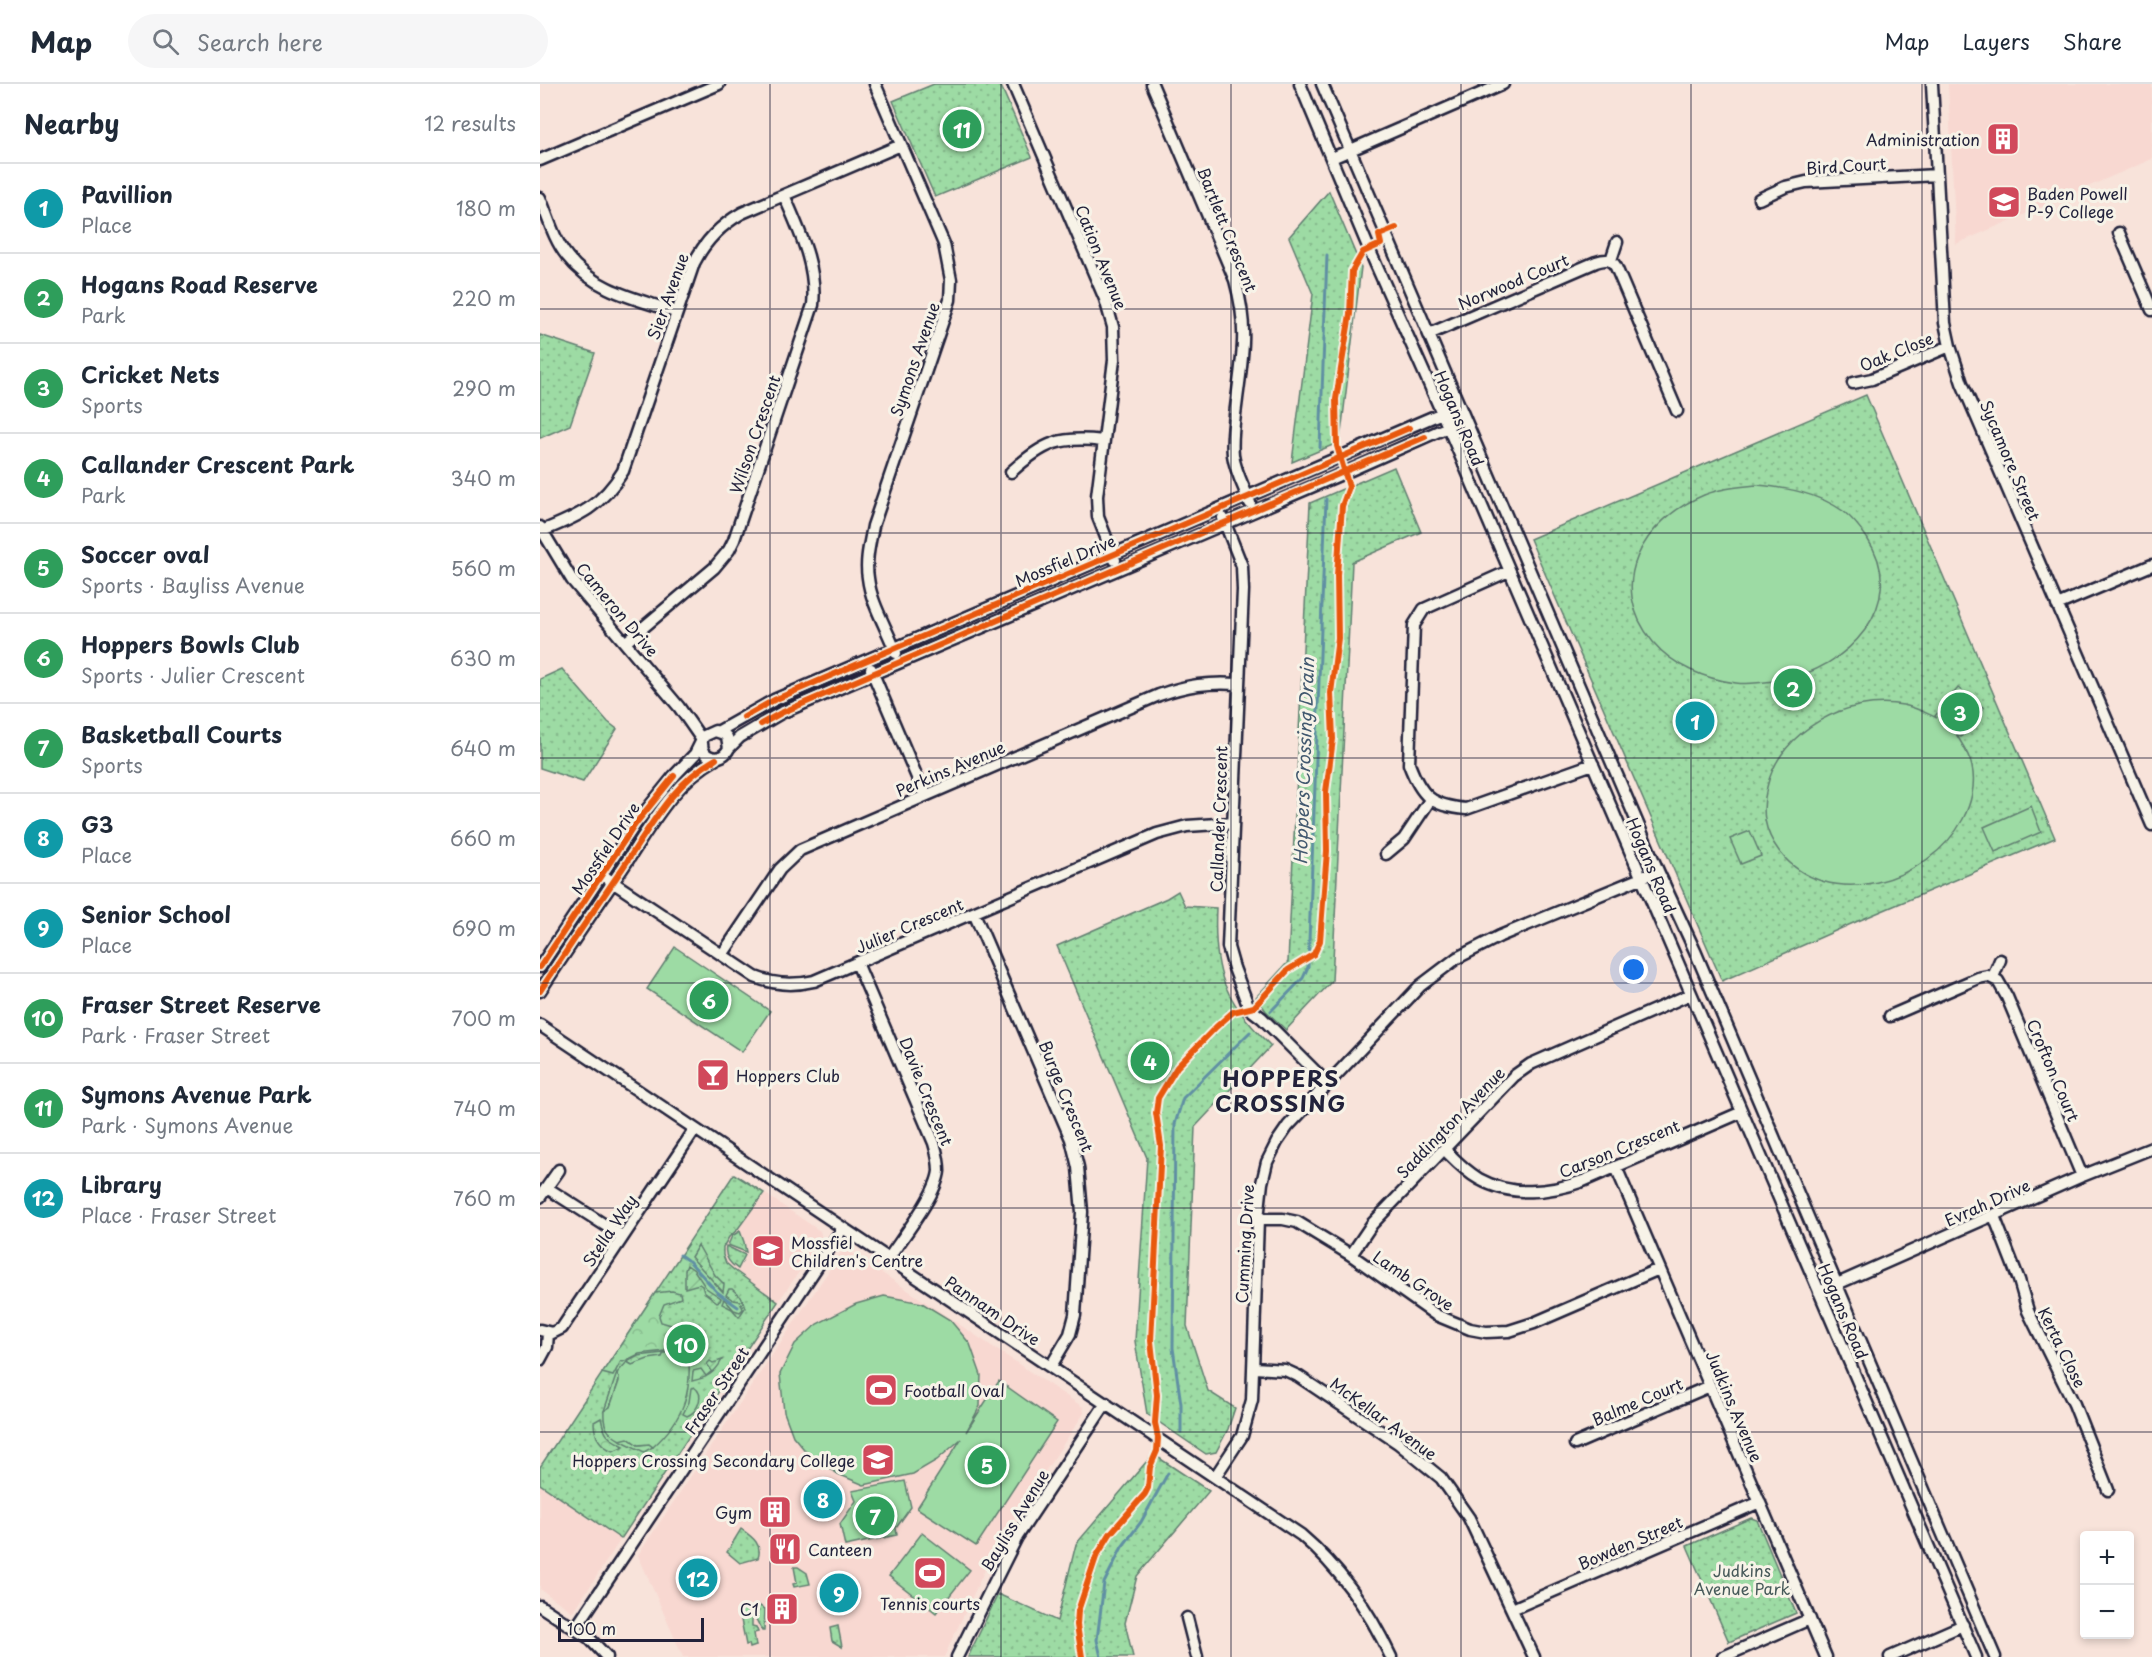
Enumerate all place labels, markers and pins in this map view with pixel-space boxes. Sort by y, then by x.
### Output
pin: 11 [942,106,982,152]
building icon: Administration [1985,121,2021,157]
place label: Administration [1866,127,1980,151]
place label: Baden Powell P-9 College [2027,181,2128,223]
school or university icon: Baden Powell P-9 College [1986,184,2022,220]
pin: 2 [1774,666,1812,710]
pin: 3 [1940,690,1980,734]
pin: 1 [1676,698,1714,744]
pin: 6 [690,978,728,1022]
pin: 4 [1130,1038,1170,1084]
bar icon: Hoppers Club [695,1057,731,1093]
place label: Hoppers Club [736,1063,840,1087]
place label: Mossfiel Children's Centre [791,1230,923,1272]
school or university icon: Mossfiel Children's Centre [750,1233,786,1269]
pin: 10 [666,1322,706,1366]
sports icon: Football Oval [863,1372,899,1408]
place label: Football Oval [904,1378,1005,1402]
school or university icon: Hoppers Crossing Secondary College [860,1442,896,1478]
pin: 5 [968,1442,1006,1488]
place label: Hoppers Crossing Secondary College [572,1448,855,1472]
pin: 8 [804,1476,842,1522]
building icon: Gym [757,1494,793,1530]
pin: 7 [856,1494,894,1538]
place label: Gym [715,1500,752,1524]
restaurant icon: Canteen [767,1531,803,1567]
place label: Canteen [808,1537,872,1561]
sports icon: Tennis courts [912,1555,948,1591]
pin: 12 [678,1556,718,1600]
pin: 9 [820,1570,858,1616]
building icon: C1 [764,1591,800,1627]
place label: Tennis courts [880,1591,980,1615]
place label: C1 [740,1597,759,1621]

